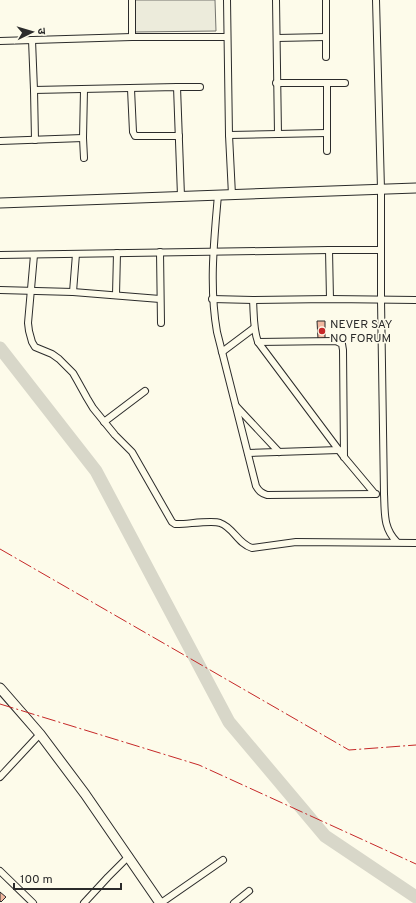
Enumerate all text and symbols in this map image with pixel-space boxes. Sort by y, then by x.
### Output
north arrow [12,12,52,52]
text: उ [34,27,48,36]
place label: NEVER SAY NO FORUM [330,317,393,347]
marker: NEVER SAY NO FORUM [317,326,327,336]
scale bar [14,865,121,891]
text: 100 m [20,872,53,888]

